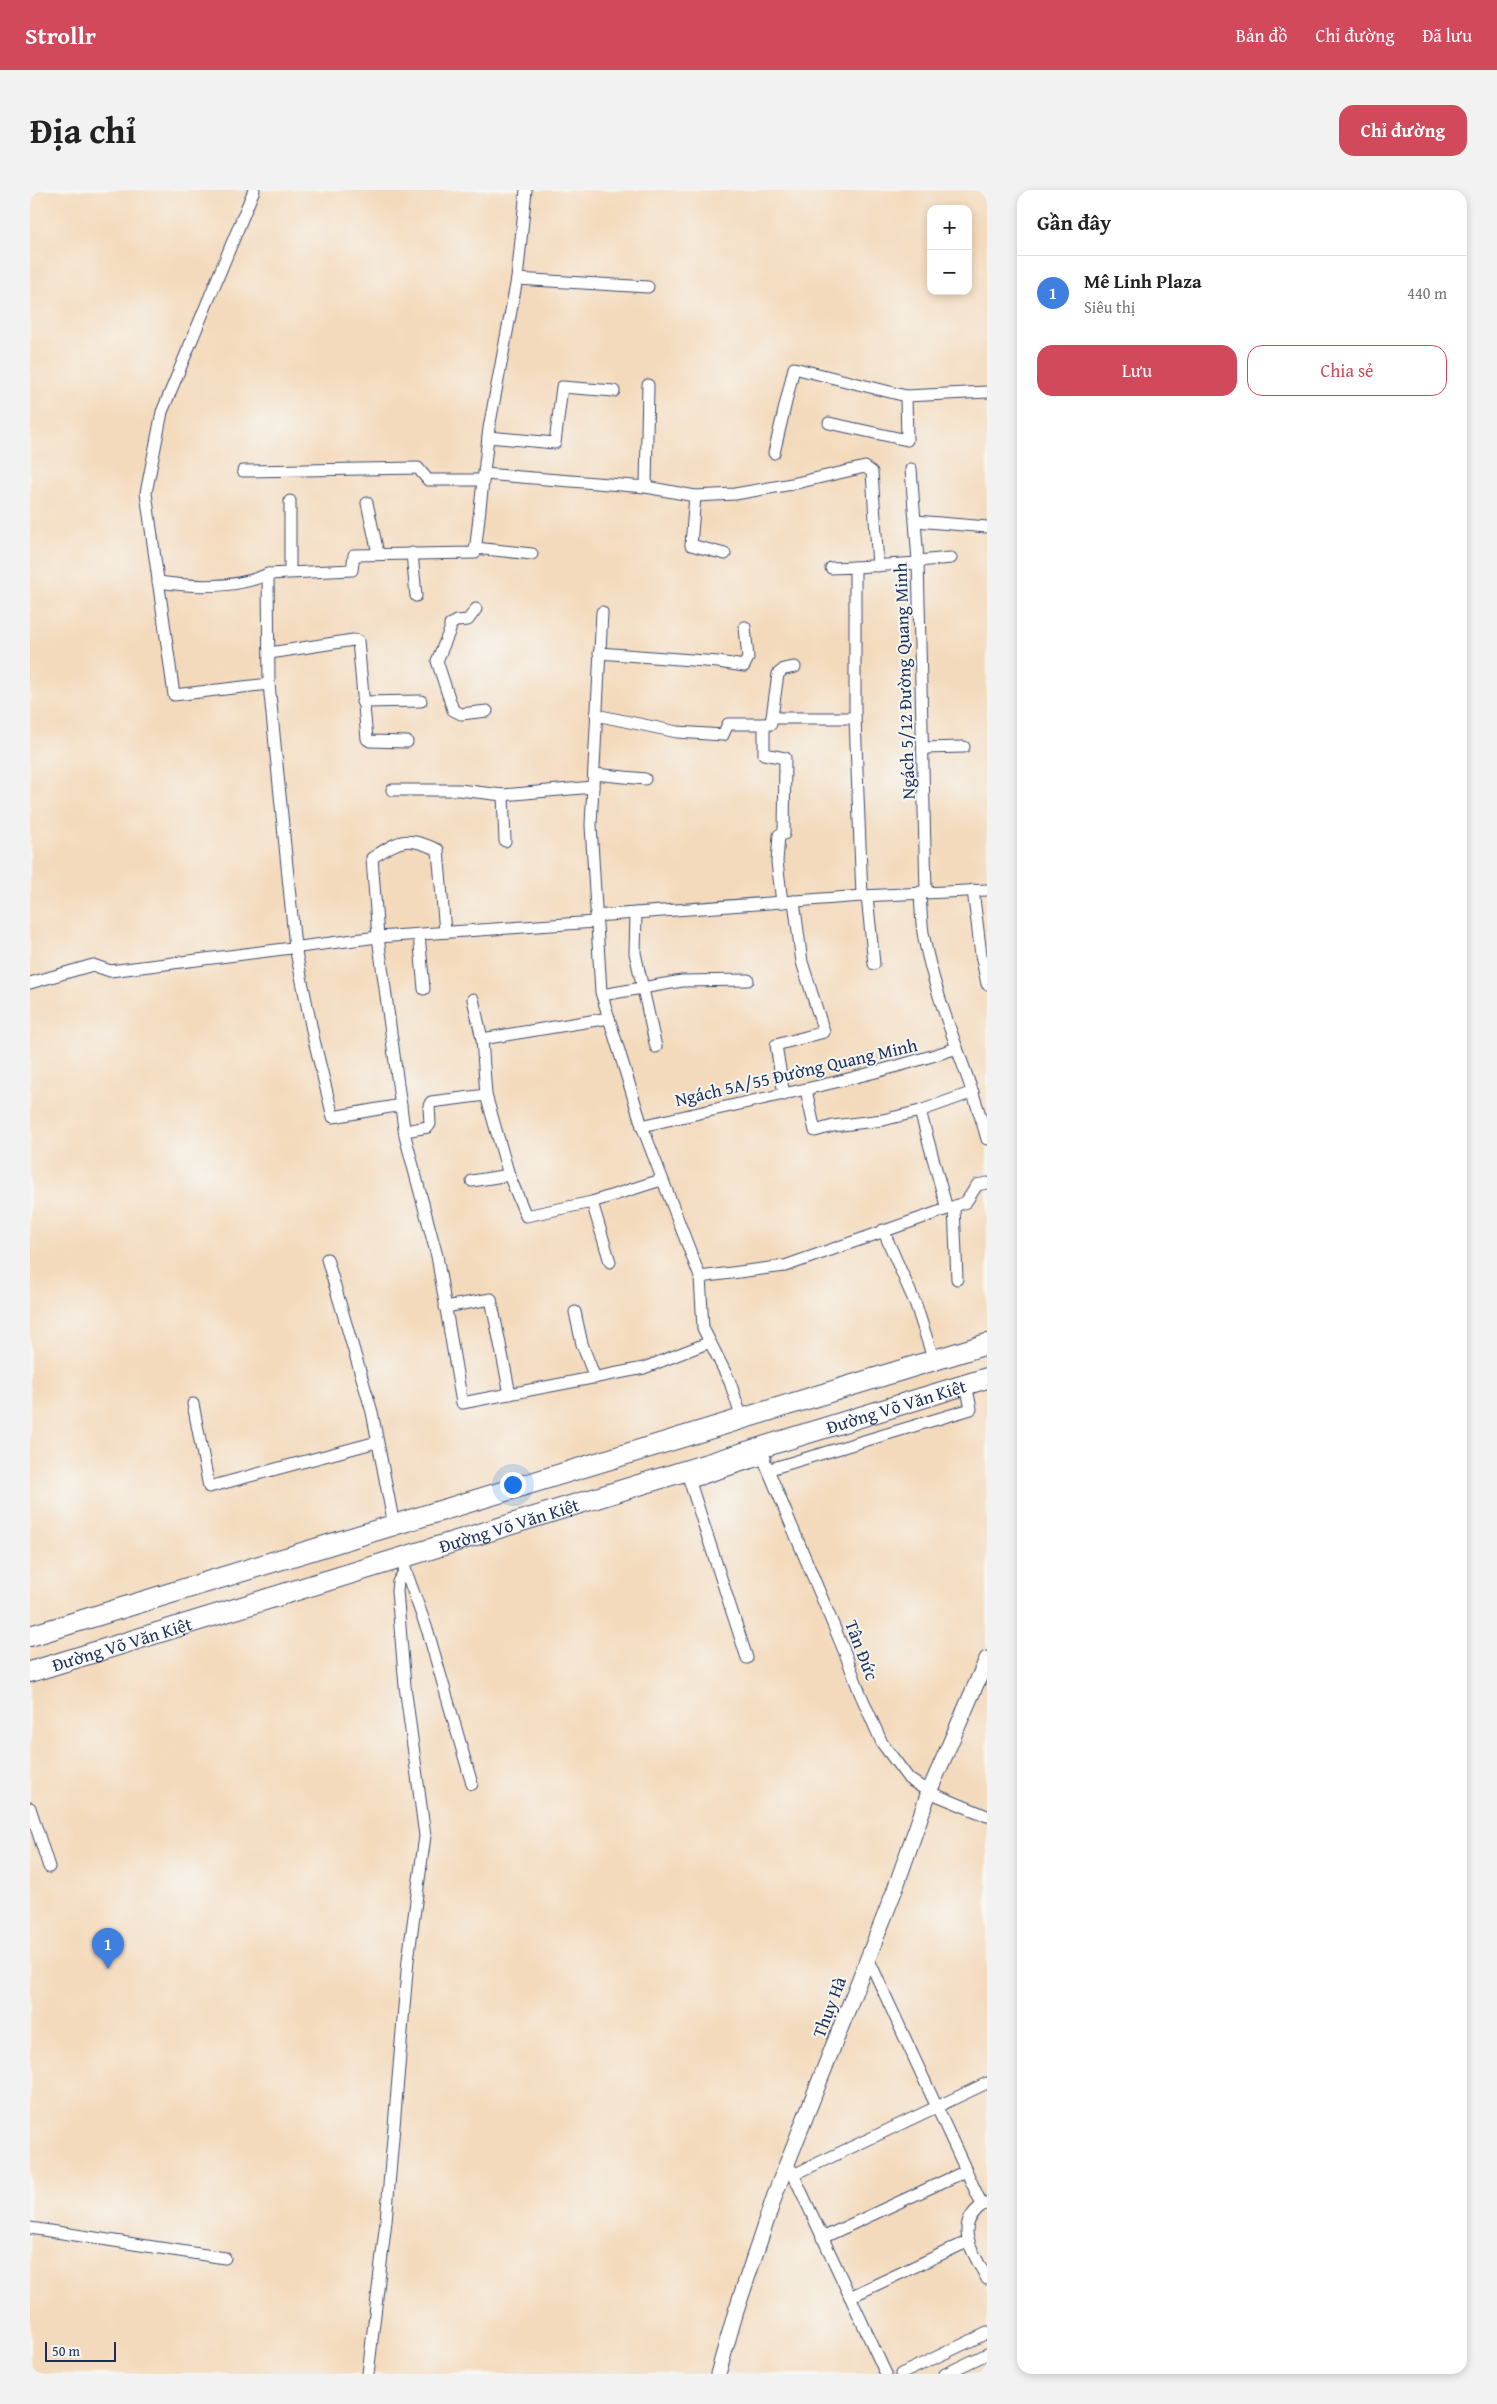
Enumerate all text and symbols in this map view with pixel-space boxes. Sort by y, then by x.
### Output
text: Strollr [25,18,96,53]
text: Bản đồ [1236,22,1287,49]
text: Chỉ đường [1315,22,1394,49]
text: Đã lưu [1422,22,1472,49]
text: Địa chỉ [30,105,136,156]
button: Chỉ đường [1339,105,1467,156]
map controls [927,205,972,295]
button: + [927,205,972,250]
text: Gần đây [1037,207,1111,238]
button: − [927,250,972,295]
text: Mê Linh Plaza [1084,267,1202,295]
text: 1 [1049,281,1057,305]
text: 440 m [1407,281,1447,305]
text: Siêu thị [1084,295,1135,319]
button: Lưu [1037,345,1237,396]
button: Chia sẻ [1247,345,1447,396]
street label: Ngách 5/12 Đường Quang Minh [886,562,922,800]
street label: Ngách 5A/55 Đường Quang Minh [672,1031,920,1113]
street label: Đường Võ Văn Kiệt [823,1372,970,1440]
your location [500,1472,526,1498]
street label: Đường Võ Văn Kiệt [436,1490,583,1559]
street label: Đường Võ Văn Kiệt [48,1609,196,1678]
street label: Tân Đức [838,1616,886,1684]
pin: 1 [92,1928,124,1969]
street label: Thụy Hà [805,1972,853,2041]
scale bar [45,2339,116,2362]
text: 50 m [52,2341,80,2361]

